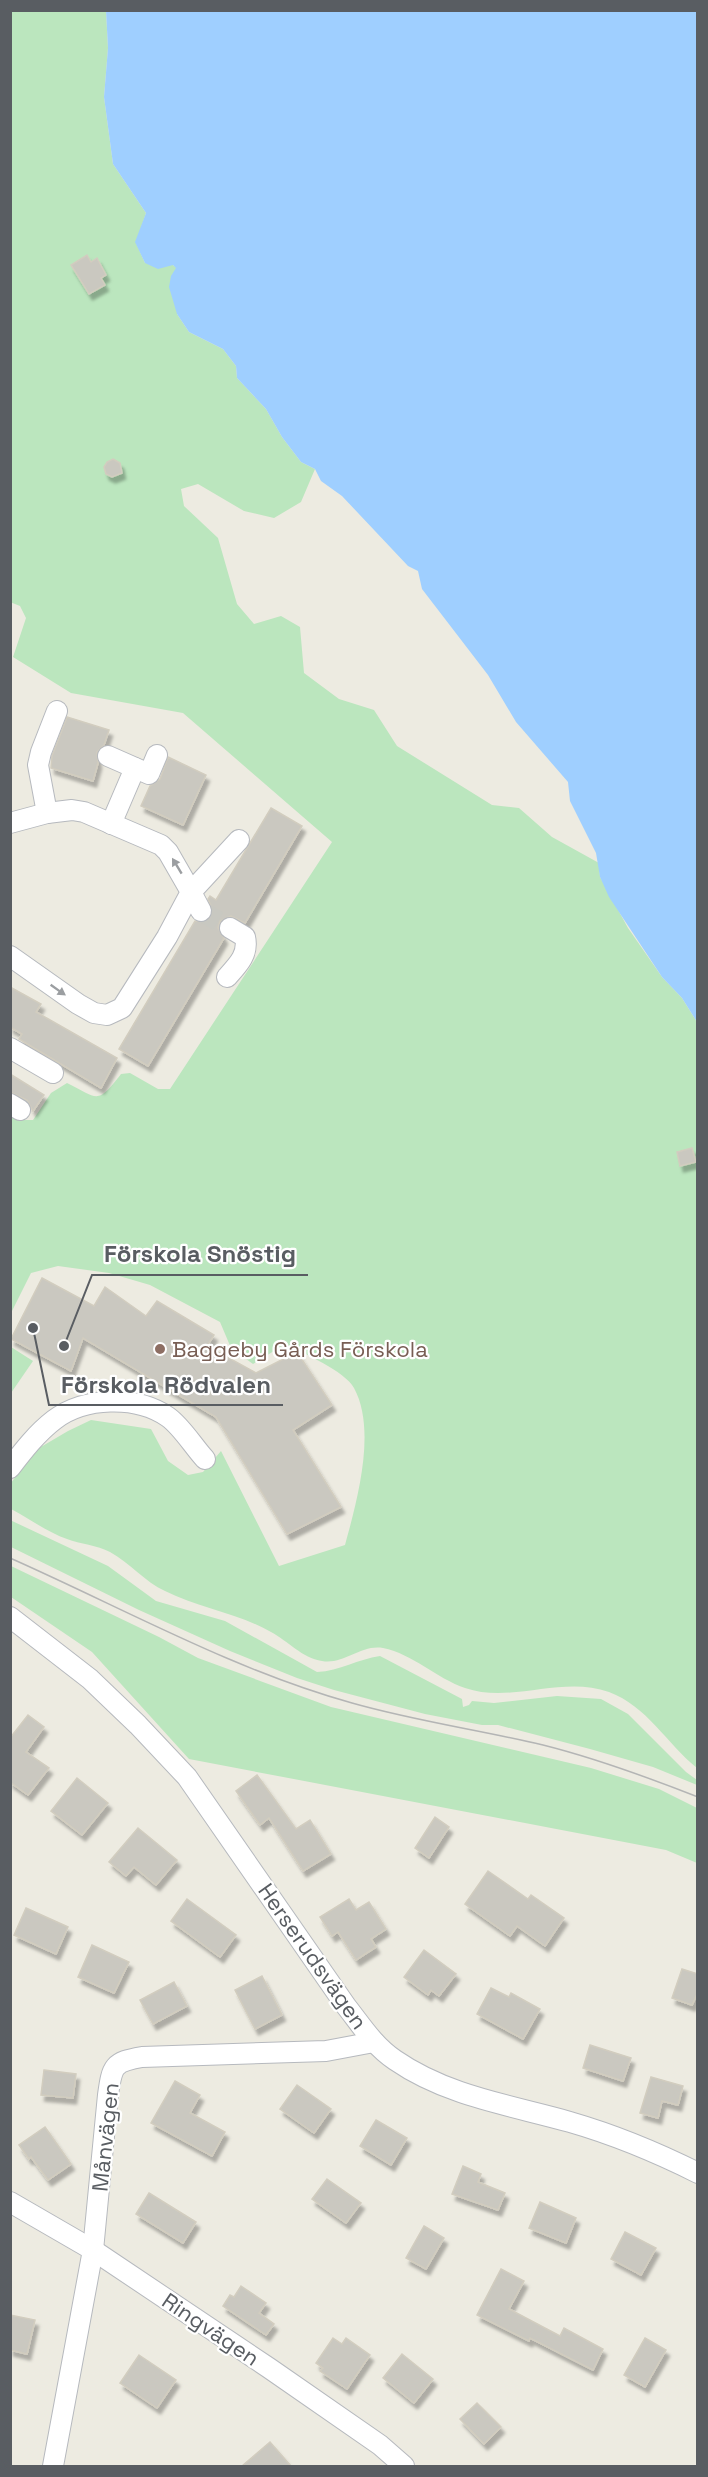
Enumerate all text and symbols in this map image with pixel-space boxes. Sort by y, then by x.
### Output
one-way arrow [172,857,182,874]
one-way arrow [50,984,66,996]
callout: Förskola Snöstig [92,1233,308,1275]
text: Förskola Snöstig [104,1238,296,1269]
place label: Baggeby Gårds Förskola [172,1335,428,1363]
marker: Baggeby Gårds Förskola [153,1342,167,1356]
callout: Förskola Rödvalen [49,1363,283,1405]
text: Förskola Rödvalen [61,1369,271,1400]
street label: Herserudsvägen [252,1878,374,2034]
street label: Månvägen [85,2081,125,2193]
street label: Ringvägen [157,2286,265,2372]

